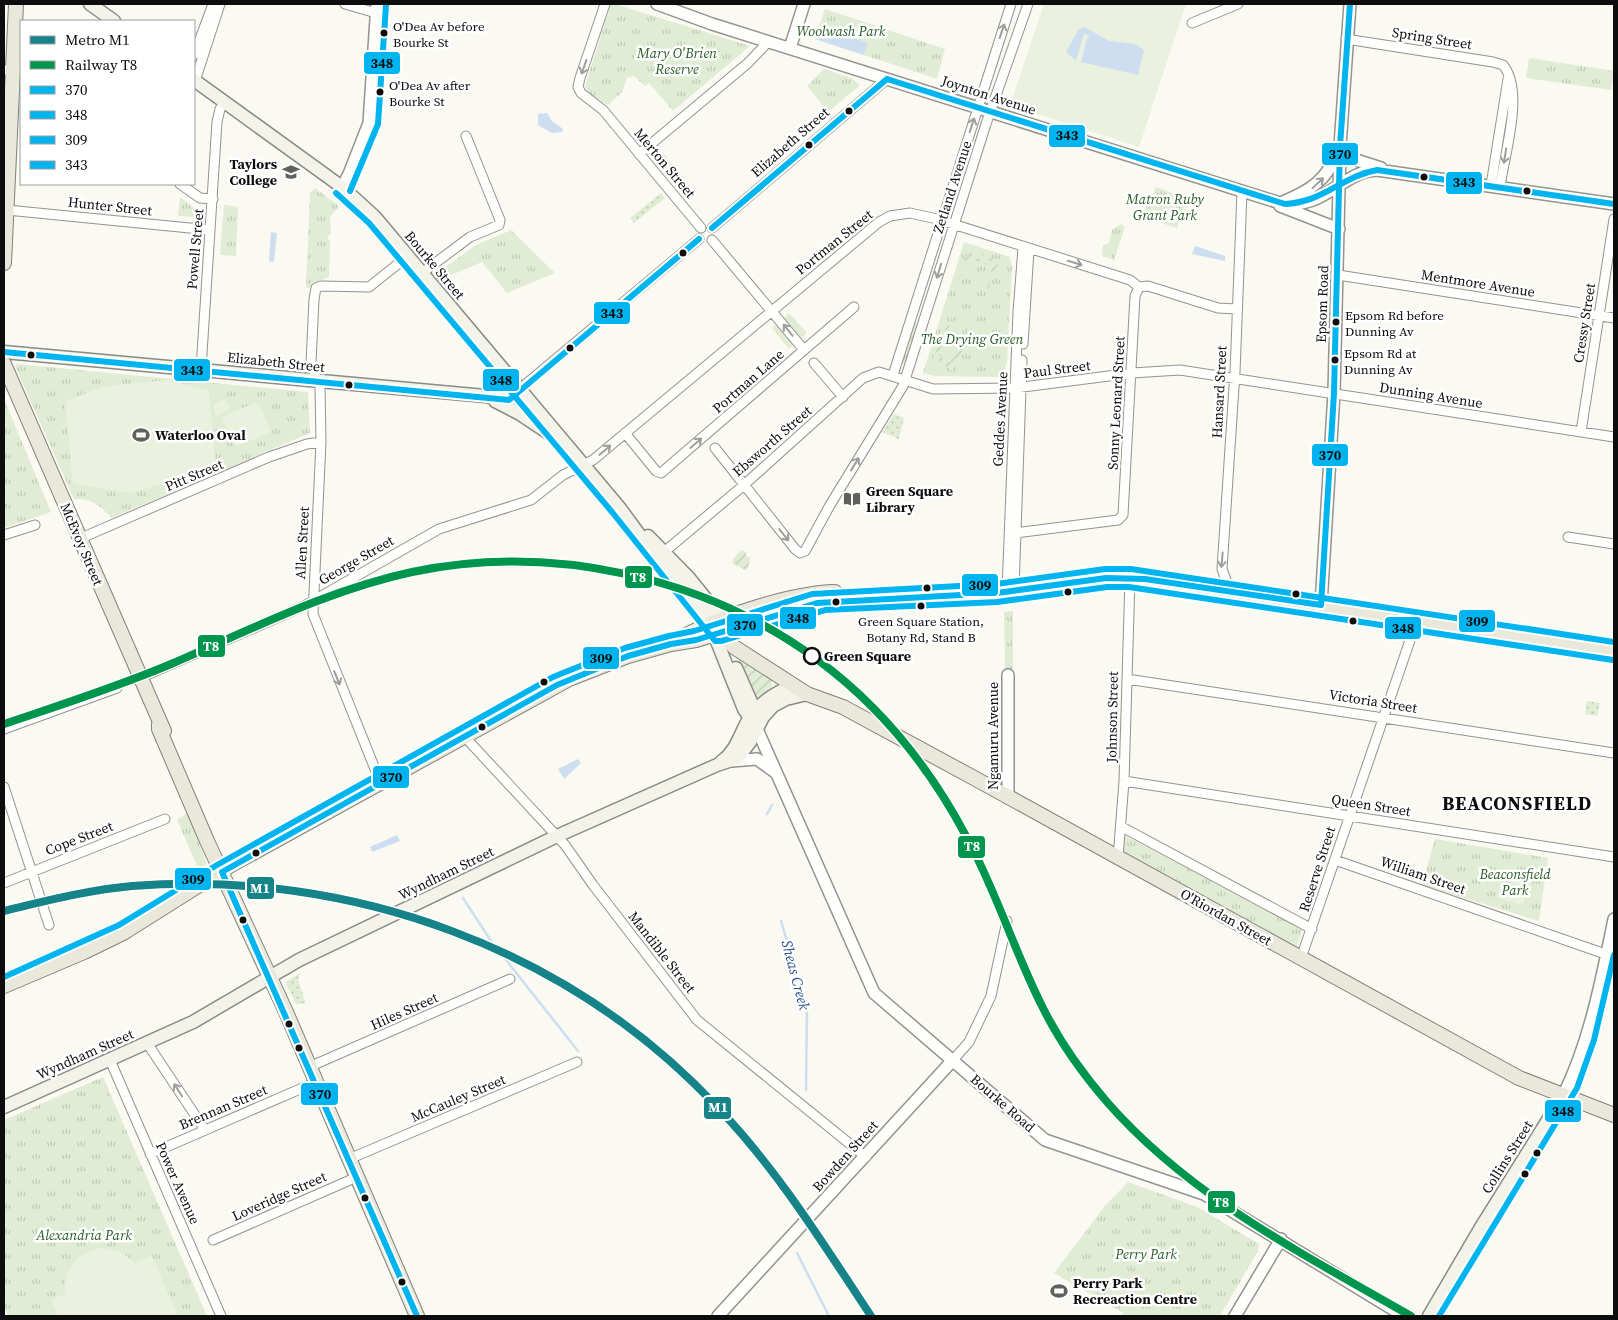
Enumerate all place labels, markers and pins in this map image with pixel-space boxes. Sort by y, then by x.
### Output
place label: O'Dea Av before Bourke St [393,18,485,51]
marker: O'Dea Av before Bourke St [379,28,389,38]
place label: O'Dea Av after Bourke St [389,77,471,110]
marker: O'Dea Av after Bourke St [375,87,385,97]
unlabelled marker [844,106,854,116]
unlabelled marker [804,140,814,150]
place label: Taylors College [229,154,278,190]
school or university icon: Taylors College [281,162,301,182]
unlabelled marker [1419,172,1429,182]
unlabelled marker [1522,186,1532,196]
unlabelled marker [678,248,688,258]
place label: Epsom Rd before Dunning Av [1345,307,1444,340]
marker: Epsom Rd before Dunning Av [1331,317,1341,327]
unlabelled marker [565,343,575,353]
place label: Epsom Rd at Dunning Av [1344,345,1417,378]
unlabelled marker [26,350,36,360]
marker: Epsom Rd at Dunning Av [1330,355,1340,365]
unlabelled marker [344,380,354,390]
sports icon: Waterloo Oval [131,425,151,445]
place label: Waterloo Oval [155,425,246,445]
place label: Green Square Library [866,481,953,517]
library icon: Green Square Library [842,489,862,509]
unlabelled marker [922,583,932,593]
unlabelled marker [1063,587,1073,597]
unlabelled marker [1291,589,1301,599]
unlabelled marker [831,597,841,607]
marker: Green Square Station, Botany Rd, Stand B [916,601,926,611]
place label: Green Square Station, Botany Rd, Stand B [858,613,984,646]
unlabelled marker [1348,616,1358,626]
place label: Green Square [824,646,911,666]
marker: Green Square [803,647,821,665]
unlabelled marker [539,677,549,687]
unlabelled marker [477,722,487,732]
unlabelled marker [251,848,261,858]
unlabelled marker [238,915,248,925]
unlabelled marker [284,1019,294,1029]
unlabelled marker [294,1043,304,1053]
unlabelled marker [1532,1148,1542,1158]
unlabelled marker [1520,1169,1530,1179]
unlabelled marker [360,1193,370,1203]
place label: Perry Park Recreaction Centre [1073,1273,1197,1309]
unlabelled marker [397,1277,407,1287]
sports icon: Perry Park Recreaction Centre [1049,1281,1069,1301]

